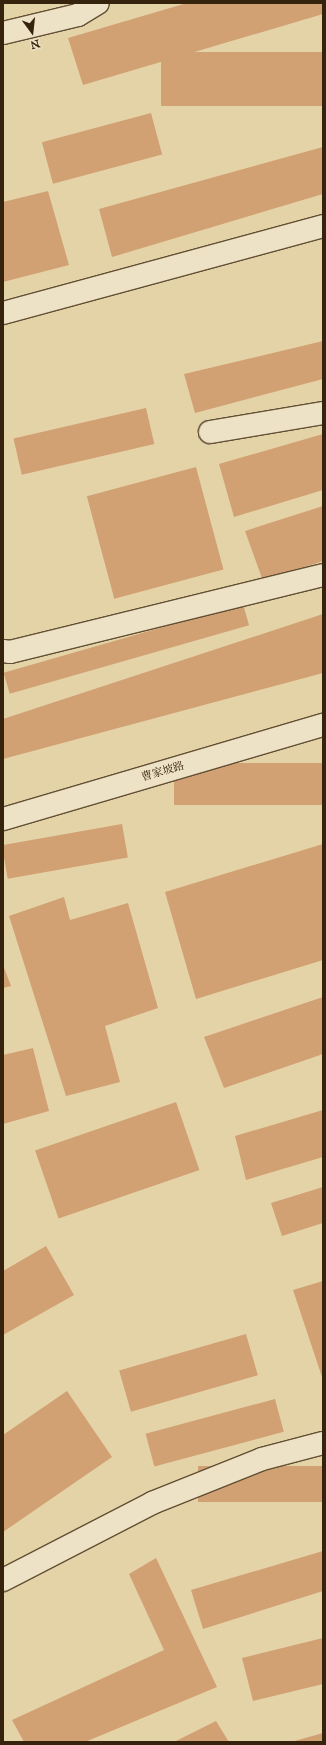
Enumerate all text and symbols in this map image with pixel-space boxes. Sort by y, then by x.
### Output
north arrow [12,12,52,52]
text: N [29,37,41,52]
street label: 曹家坡路 [140,760,186,784]

